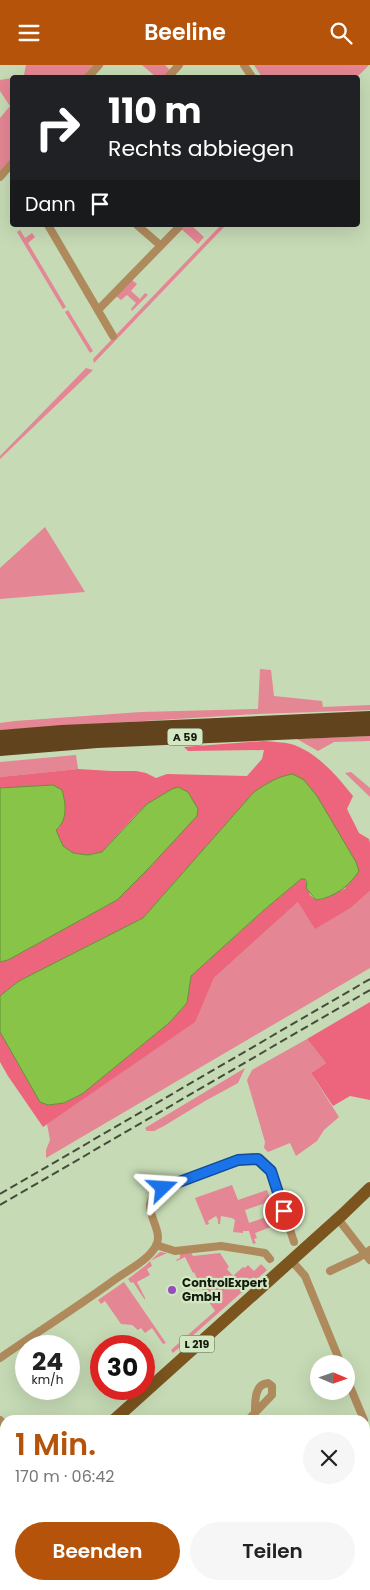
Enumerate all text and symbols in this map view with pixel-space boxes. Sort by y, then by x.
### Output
text: Beeline [144,17,226,48]
icon: menu [15,19,43,47]
icon: search [327,19,355,47]
text: 110 m [108,86,202,135]
icon: right [25,95,90,160]
text: Rechts abbiegen [108,133,294,164]
icon: arrive [86,190,114,218]
text: Dann [25,191,76,218]
road number: A 59 [168,729,202,745]
position arrow [136,1161,188,1213]
pin [263,1190,305,1232]
icon: arrive [270,1197,298,1225]
place label: ControlExpert GmbH [182,1274,267,1305]
marker: ControlExpert GmbH [166,1284,178,1296]
speed limit sign: 30 [90,1335,155,1400]
road number: L 219 [180,1335,214,1353]
text: 24 [32,1344,63,1379]
north arrow [310,1355,355,1400]
map controls [310,1355,355,1400]
text: km/h [32,1371,63,1388]
text: 1 Min. [15,1423,96,1466]
button: close [303,1432,355,1484]
text: 170 m · 06:42 [15,1465,114,1488]
button: Beenden [15,1522,180,1580]
button: Teilen [190,1522,355,1580]

